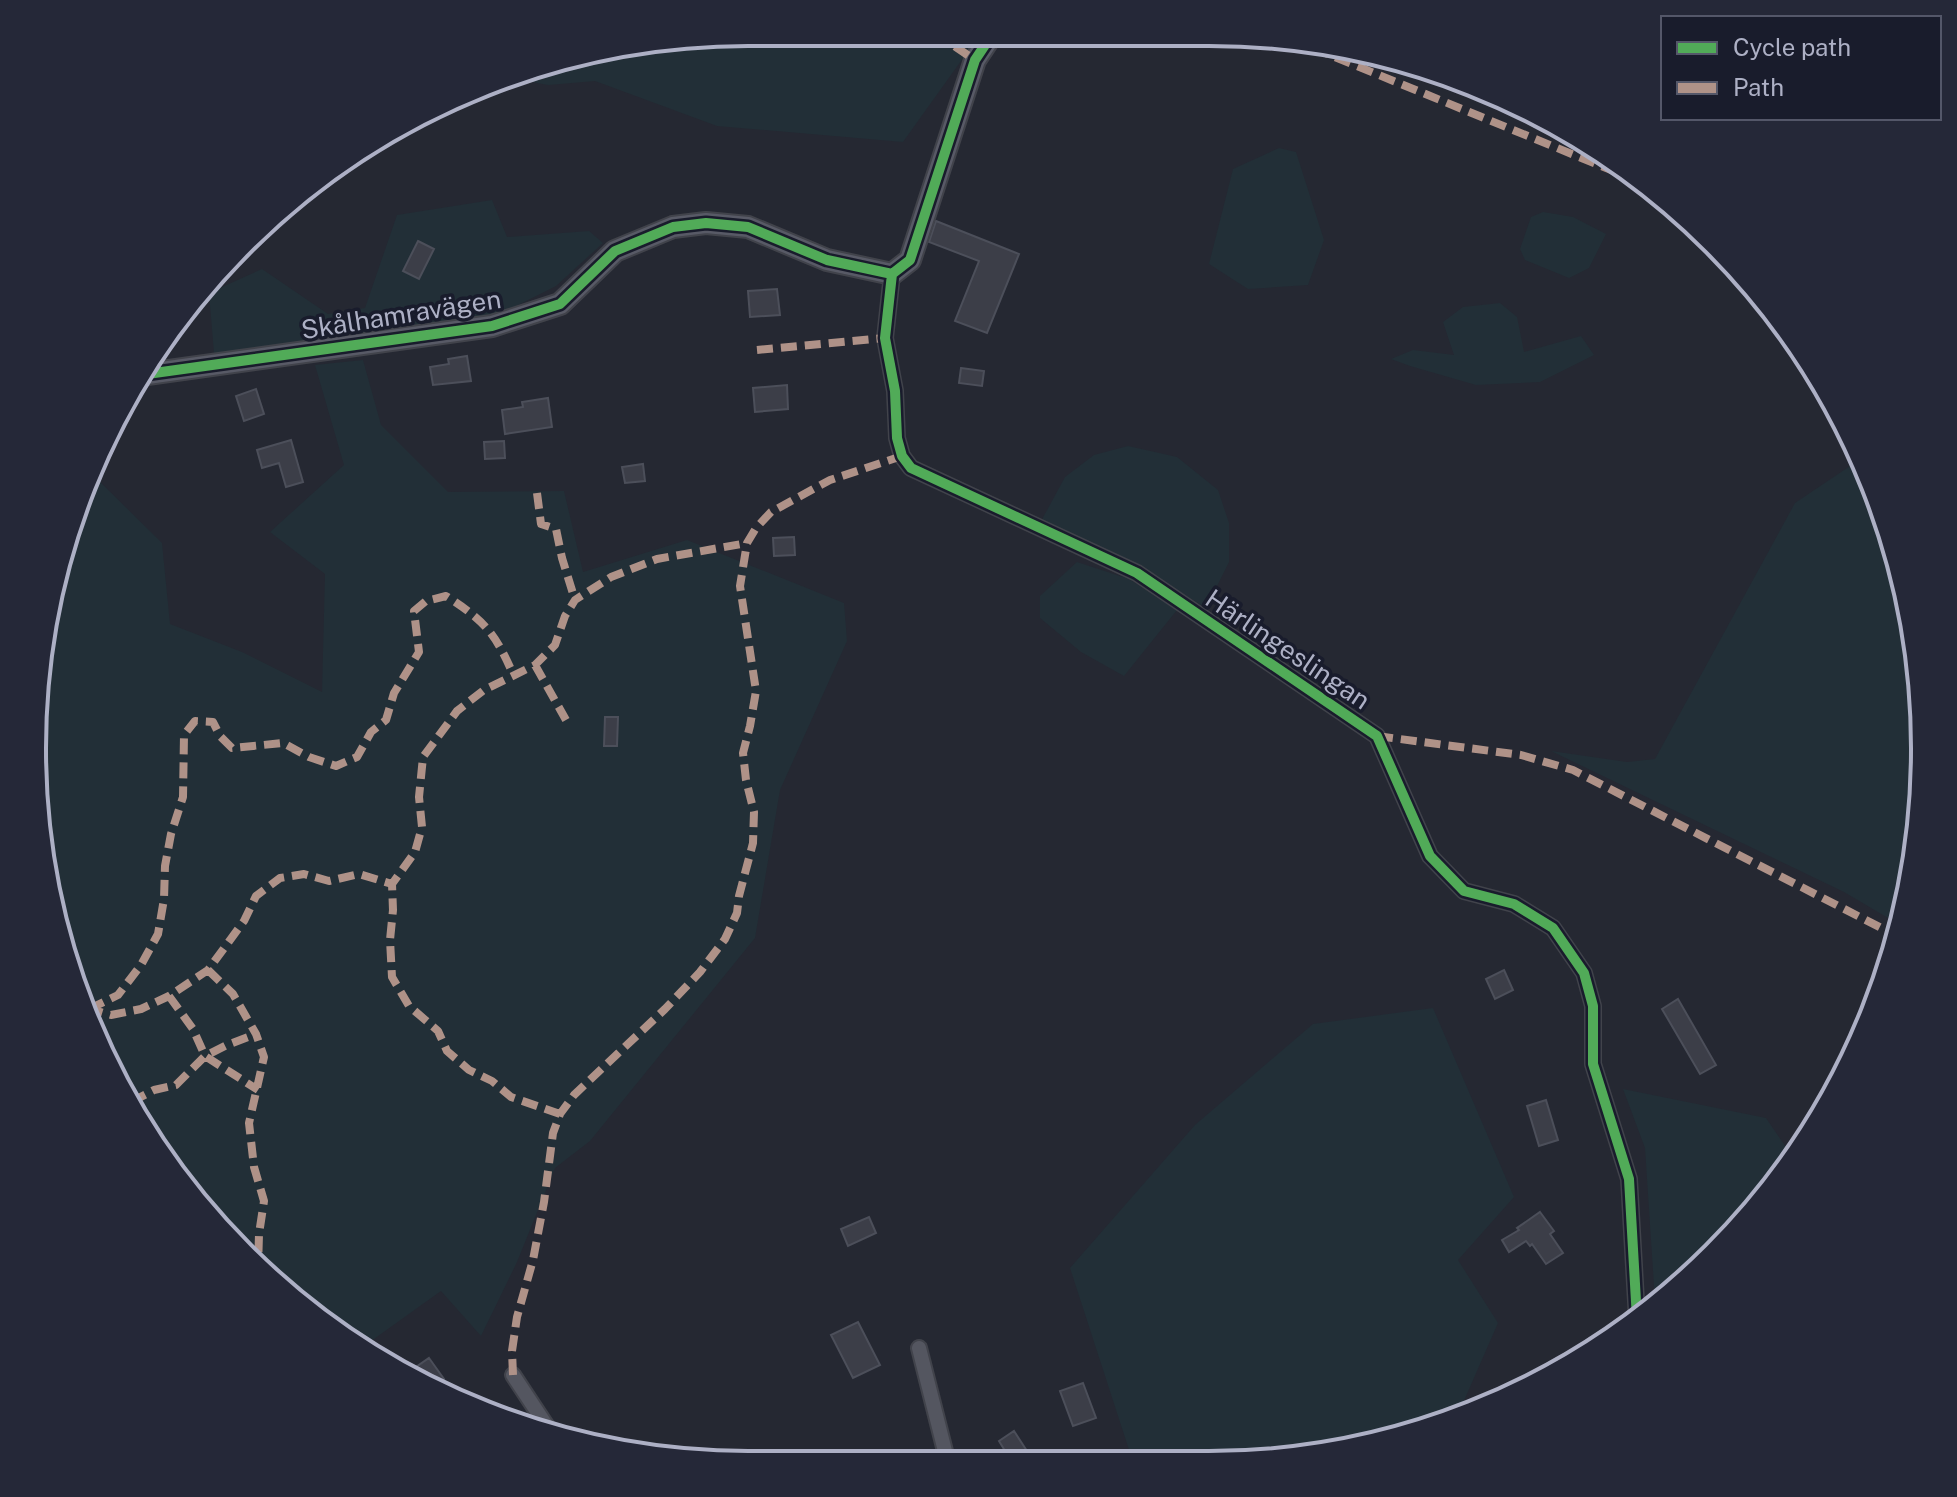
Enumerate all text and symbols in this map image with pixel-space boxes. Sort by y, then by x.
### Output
legend [1661,16,1941,120]
text: Cycle path [1733,33,1851,61]
text: Path [1733,73,1784,101]
street label: Skålhamravägen [299,283,503,345]
street label: Härlingeslingan [1200,583,1376,715]

